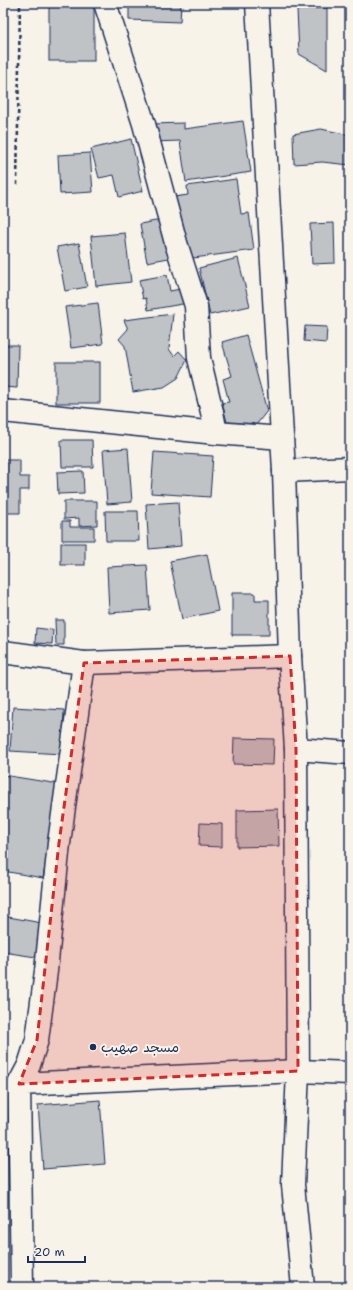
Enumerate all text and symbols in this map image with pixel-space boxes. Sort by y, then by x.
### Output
place label: مسجد صهيب [101,1038,179,1056]
marker: مسجد صهيب [88,1042,98,1052]
scale bar [28,1238,85,1264]
text: 20 m [34,1244,65,1260]

